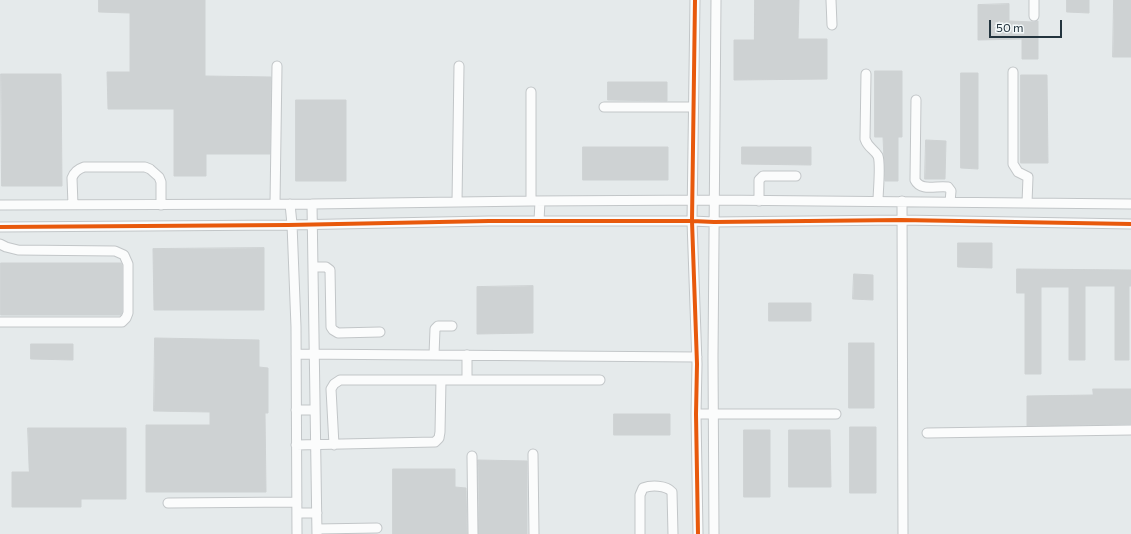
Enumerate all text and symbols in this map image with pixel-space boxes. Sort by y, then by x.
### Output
scale bar [991,12,1064,38]
text: 50 m [996,20,1024,34]

